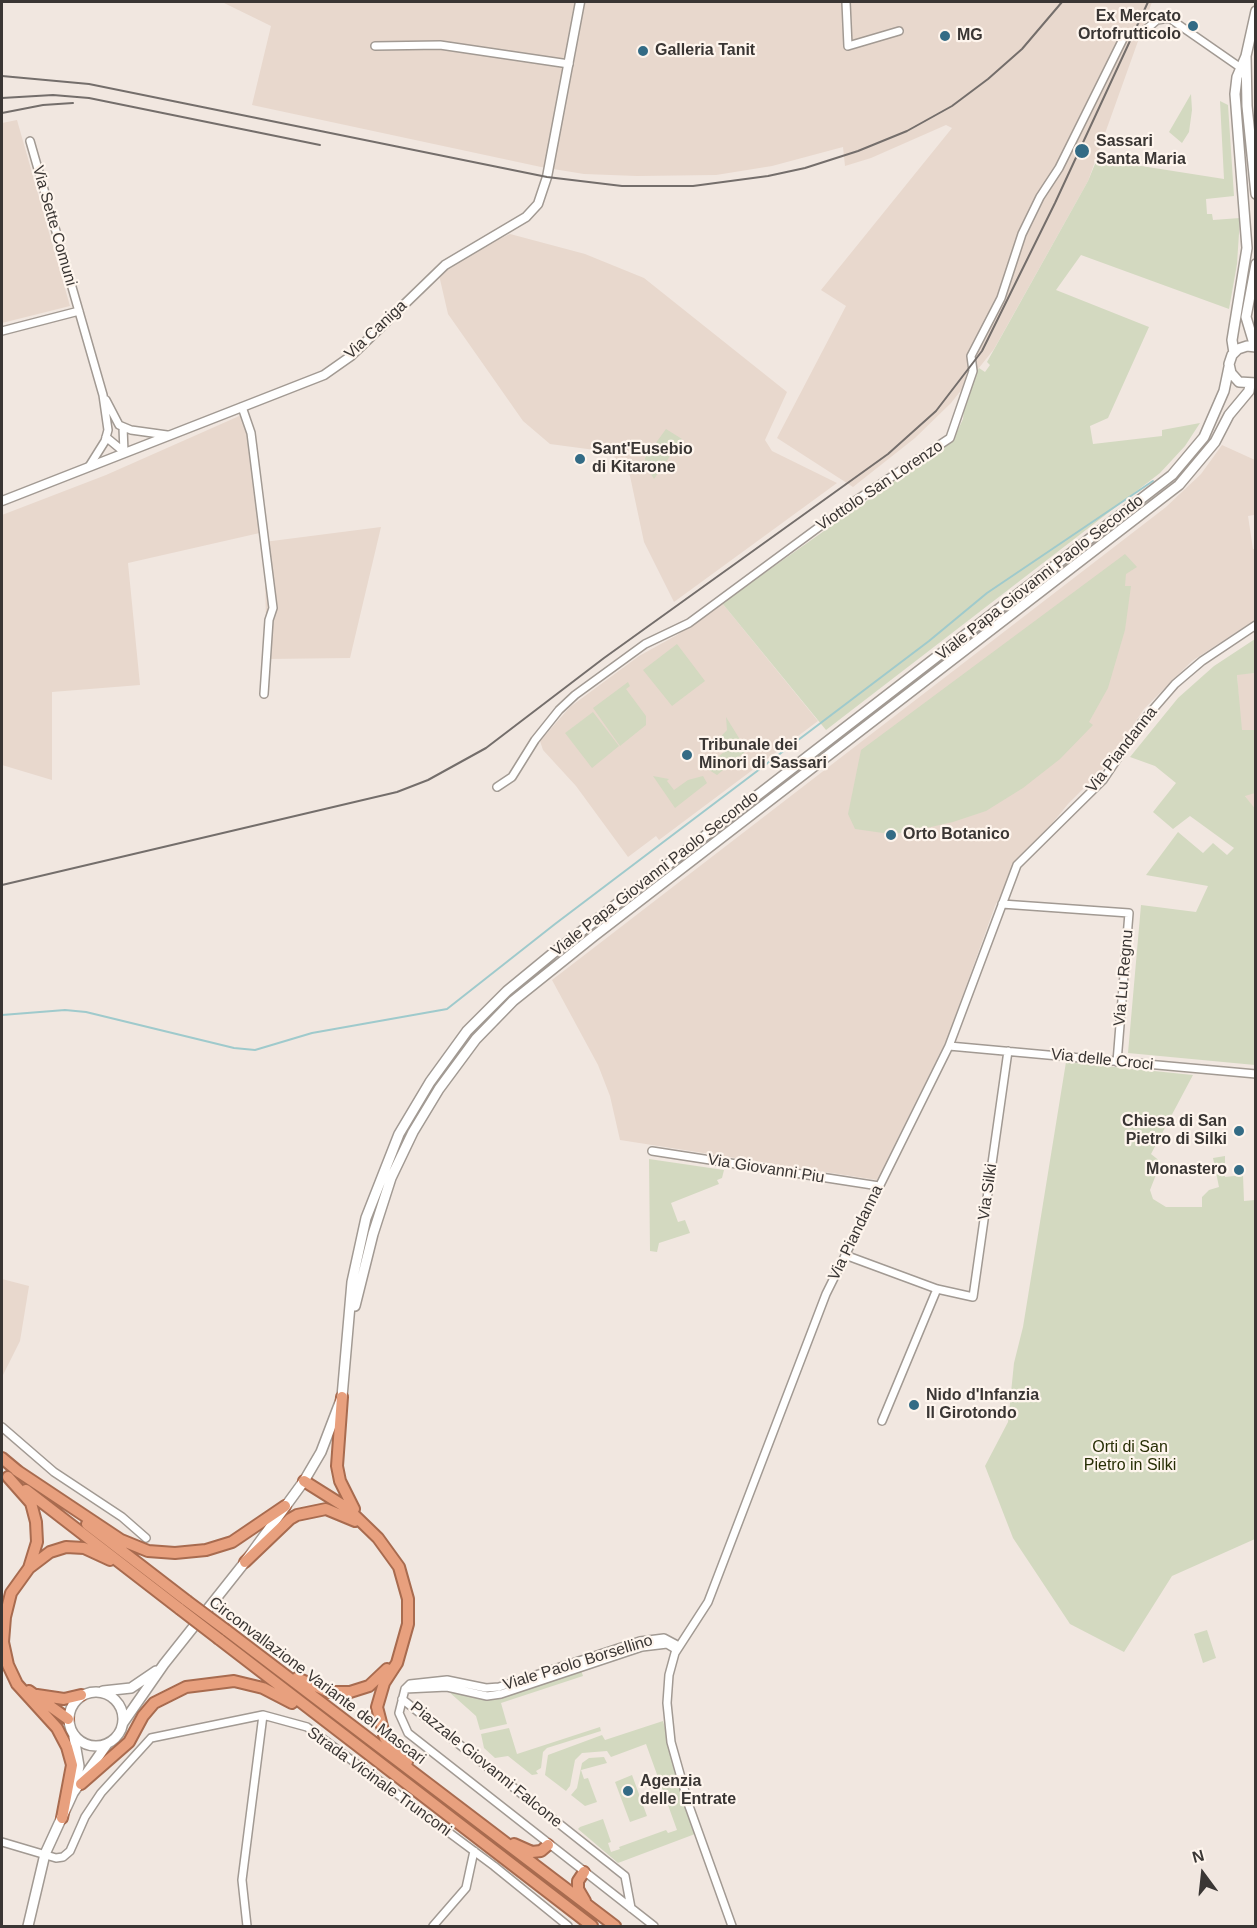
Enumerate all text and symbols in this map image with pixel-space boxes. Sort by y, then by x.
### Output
place label: Ex Mercato Ortofrutticolo [1078,7,1181,45]
marker: Ex Mercato Ortofrutticolo [1186,19,1200,33]
place label: MG [957,26,983,46]
marker: MG [938,29,952,43]
place label: Galleria Tanit [655,41,755,61]
marker: Galleria Tanit [636,44,650,58]
place label: Sassari Santa Maria [1096,132,1186,170]
marker: Sassari Santa Maria [1073,142,1091,160]
street label: Via Sette Comuni [28,164,80,288]
street label: Via Caniga [341,296,411,364]
street label: Viottolo San Lorenzo [813,437,947,535]
place label: Sant'Eusebio di Kitarone [592,440,693,478]
marker: Sant'Eusebio di Kitarone [573,452,587,466]
street label: Viale Papa Giovanni Paolo Secondo [933,491,1147,665]
street label: Via Piandanna [1082,703,1162,797]
place label: Tribunale dei Minori di Sassari [699,736,827,774]
marker: Tribunale dei Minori di Sassari [680,748,694,762]
street label: Viale Papa Giovanni Paolo Secondo [548,787,762,961]
place label: Orto Botanico [903,825,1010,845]
marker: Orto Botanico [884,828,898,842]
street label: Via Lu Regnu [1110,929,1138,1027]
street label: Via delle Croci [1050,1045,1154,1075]
place label: Chiesa di San Pietro di Silki [1122,1112,1227,1150]
marker: Chiesa di San Pietro di Silki [1232,1124,1246,1138]
street label: Via Giovanni Piu [706,1150,826,1188]
place label: Monastero [1146,1160,1227,1180]
street label: Via Silki [975,1163,1001,1221]
marker: Monastero [1232,1163,1246,1177]
street label: Via Piandanna [825,1182,887,1284]
place label: Nido d'Infanzia Il Girotondo [926,1386,1039,1424]
marker: Nido d'Infanzia Il Girotondo [907,1398,921,1412]
park label: Orti di San Pietro in Silki [1084,1438,1176,1476]
street label: Circonvallazione Variante del Mascari [205,1593,429,1769]
street label: Viale Paolo Borsellino [501,1631,655,1695]
street label: Piazzale Giovanni Falcone [406,1698,566,1832]
street label: Strada Vicinale Trunconi [303,1723,455,1841]
place label: Agenzia delle Entrate [640,1772,736,1810]
marker: Agenzia delle Entrate [621,1784,635,1798]
north arrow [1173,1844,1233,1904]
text: N [1190,1846,1206,1866]

